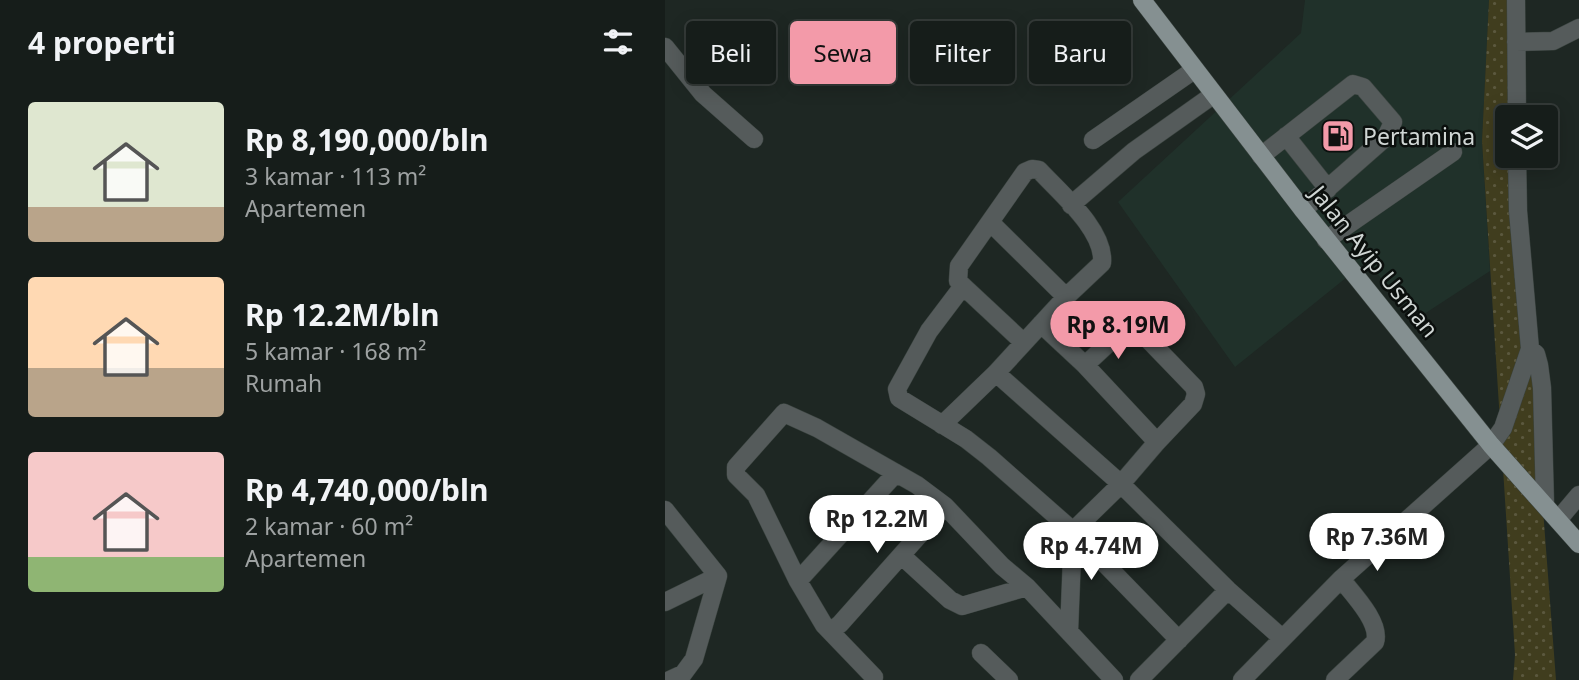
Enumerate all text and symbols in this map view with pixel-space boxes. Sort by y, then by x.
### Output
chip: Beli [686,21,776,84]
chip: Sewa [790,21,896,84]
chip: Filter [910,21,1015,84]
chip: Baru [1029,21,1131,84]
text: 4 properti [28,22,176,63]
icon: filters [599,23,637,61]
map controls [1495,105,1558,168]
button: layers [1495,105,1558,168]
fuel station icon: Pertamina [1319,117,1357,155]
text: Rp 8,190,000/bln [245,119,489,160]
place label: Pertamina [1363,120,1475,152]
icon: home [84,130,168,214]
text: 3 kamar · 113 m² [245,160,426,192]
street label: Jalan Ayip Usman [1302,177,1446,344]
text: Apartemen [245,192,366,224]
text: Rp 12.2M/bln [245,294,440,335]
pin: Rp 8.19M [1046,302,1190,361]
icon: home [84,305,168,389]
text: Rp 8.19M [1066,308,1170,340]
text: 5 kamar · 168 m² [245,335,426,367]
text: Rumah [245,367,322,399]
text: Rp 4,740,000/bln [245,469,489,510]
icon: home [84,480,168,564]
pin: Rp 12.2M [805,496,949,555]
text: Rp 12.2M [825,502,929,534]
text: 2 kamar · 60 m² [245,510,413,542]
pin: Rp 7.36M [1305,514,1449,573]
text: Rp 7.36M [1325,520,1429,552]
pin: Rp 4.74M [1019,522,1163,582]
text: Rp 4.74M [1039,529,1143,561]
text: Apartemen [245,542,366,574]

